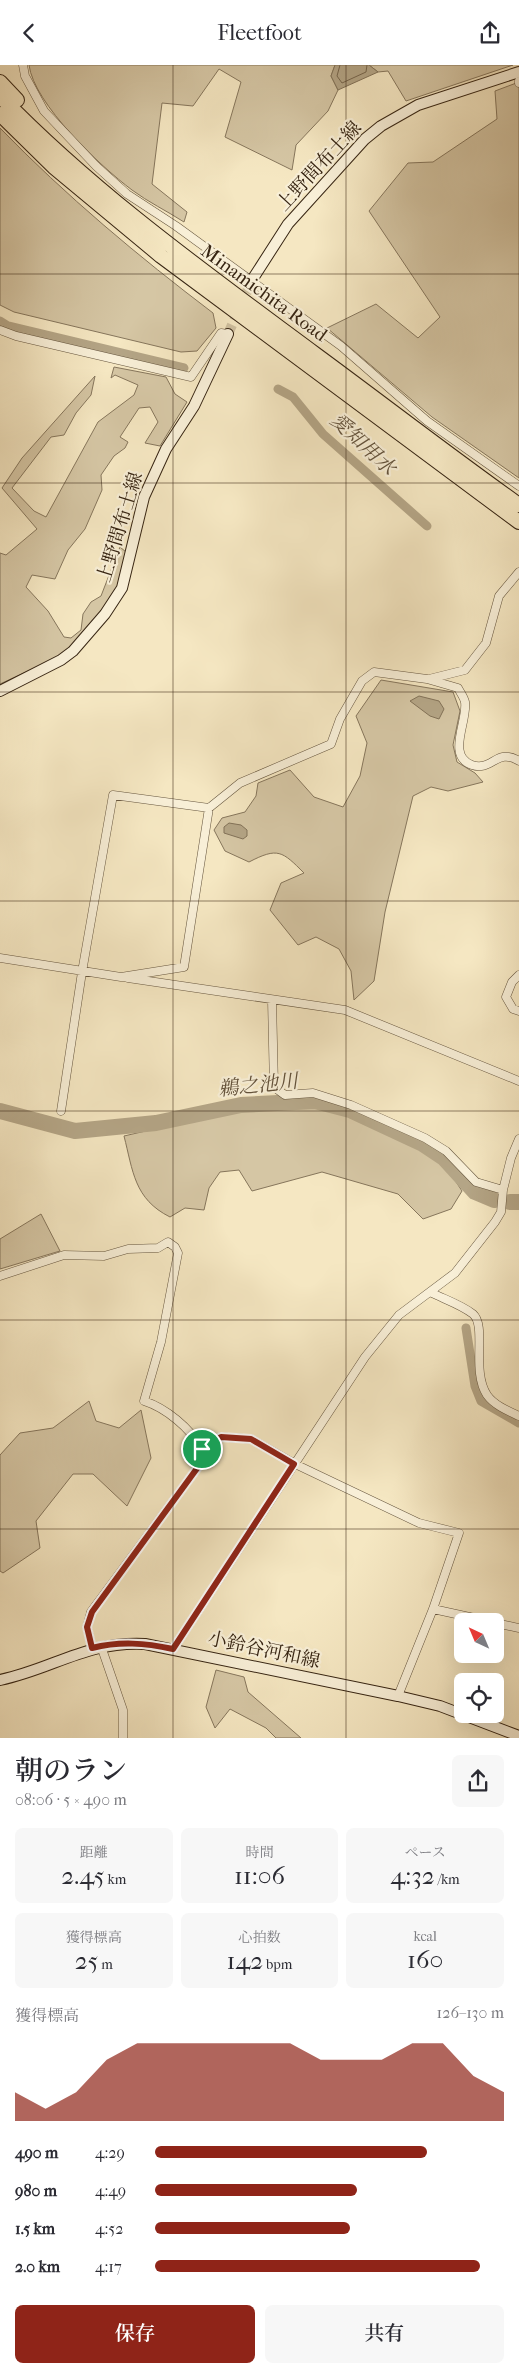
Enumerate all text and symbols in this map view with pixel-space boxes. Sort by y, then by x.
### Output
icon: back [15,19,43,47]
icon: share [476,19,504,47]
text: Fleetfoot [217,20,302,46]
street label: 上野間布土線 [272,117,366,215]
street label: Minamichita Road [197,240,332,347]
water label: 愛知用水 [326,408,402,481]
street label: 上野間布土線 [93,469,147,585]
water label: 鵜之池川 [217,1069,301,1101]
pin [181,1428,223,1470]
icon: arrive [188,1435,216,1463]
north arrow [454,1613,504,1663]
map controls [454,1613,504,1723]
street label: 小鈴谷河和線 [206,1627,322,1673]
button: locate [454,1673,504,1723]
text: 朝のラン [15,1754,127,1787]
button: share [452,1755,504,1807]
text: 08:06 · 5 × 490 m [15,1790,127,1809]
text: 距離 [80,1844,108,1861]
text: 時間 [245,1844,273,1861]
text: ペース [405,1844,446,1861]
text: 2.45 [61,1861,105,1890]
text: 11:06 [234,1861,285,1890]
text: 4:32 [391,1861,434,1890]
text: km [105,1871,126,1888]
text: /km [434,1871,460,1888]
text: kcal [413,1928,437,1945]
text: 獲得標高 [66,1929,122,1946]
text: 心拍数 [238,1929,280,1946]
text: 160 [407,1945,443,1974]
text: 25 [75,1946,98,1975]
text: 142 [226,1946,263,1975]
text: m [98,1956,113,1973]
text: bpm [263,1956,293,1973]
text: 126–130 m [437,2003,504,2022]
text: 獲得標高 [15,2006,79,2025]
text: 490 m [15,2143,58,2162]
text: 4:29 [95,2143,125,2162]
text: 980 m [15,2181,57,2200]
text: 4:49 [95,2181,126,2200]
text: 1.5 km [15,2219,55,2238]
text: 4:52 [95,2219,123,2238]
text: 2.0 km [15,2257,60,2276]
text: 4:17 [95,2257,122,2276]
button: 保存 [15,2305,255,2363]
button: 共有 [265,2305,504,2363]

